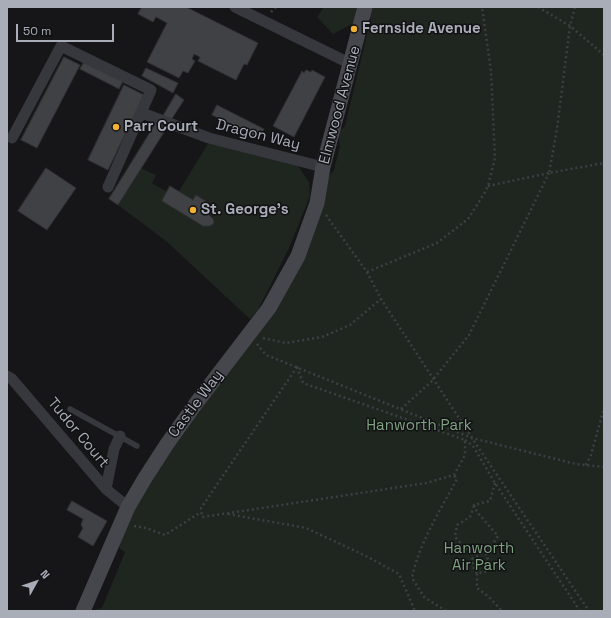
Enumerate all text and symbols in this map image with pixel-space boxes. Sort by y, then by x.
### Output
scale bar [18,16,116,42]
place label: Fernside Avenue [362,20,481,38]
text: 50 m [23,23,51,39]
marker: Fernside Avenue [349,24,359,34]
street label: Elmwood Avenue [316,44,364,166]
street label: Dragon Way [214,116,302,154]
place label: Parr Court [124,118,198,136]
marker: Parr Court [111,122,121,132]
place label: St. George's [201,201,289,219]
marker: St. George's [188,205,198,215]
street label: Castle Way [165,367,227,441]
street label: Tudor Court [43,394,113,472]
park label: Hanworth Park [366,417,472,435]
park label: Hanworth Air Park [444,540,514,575]
north arrow [16,562,56,602]
text: N [37,567,53,582]

